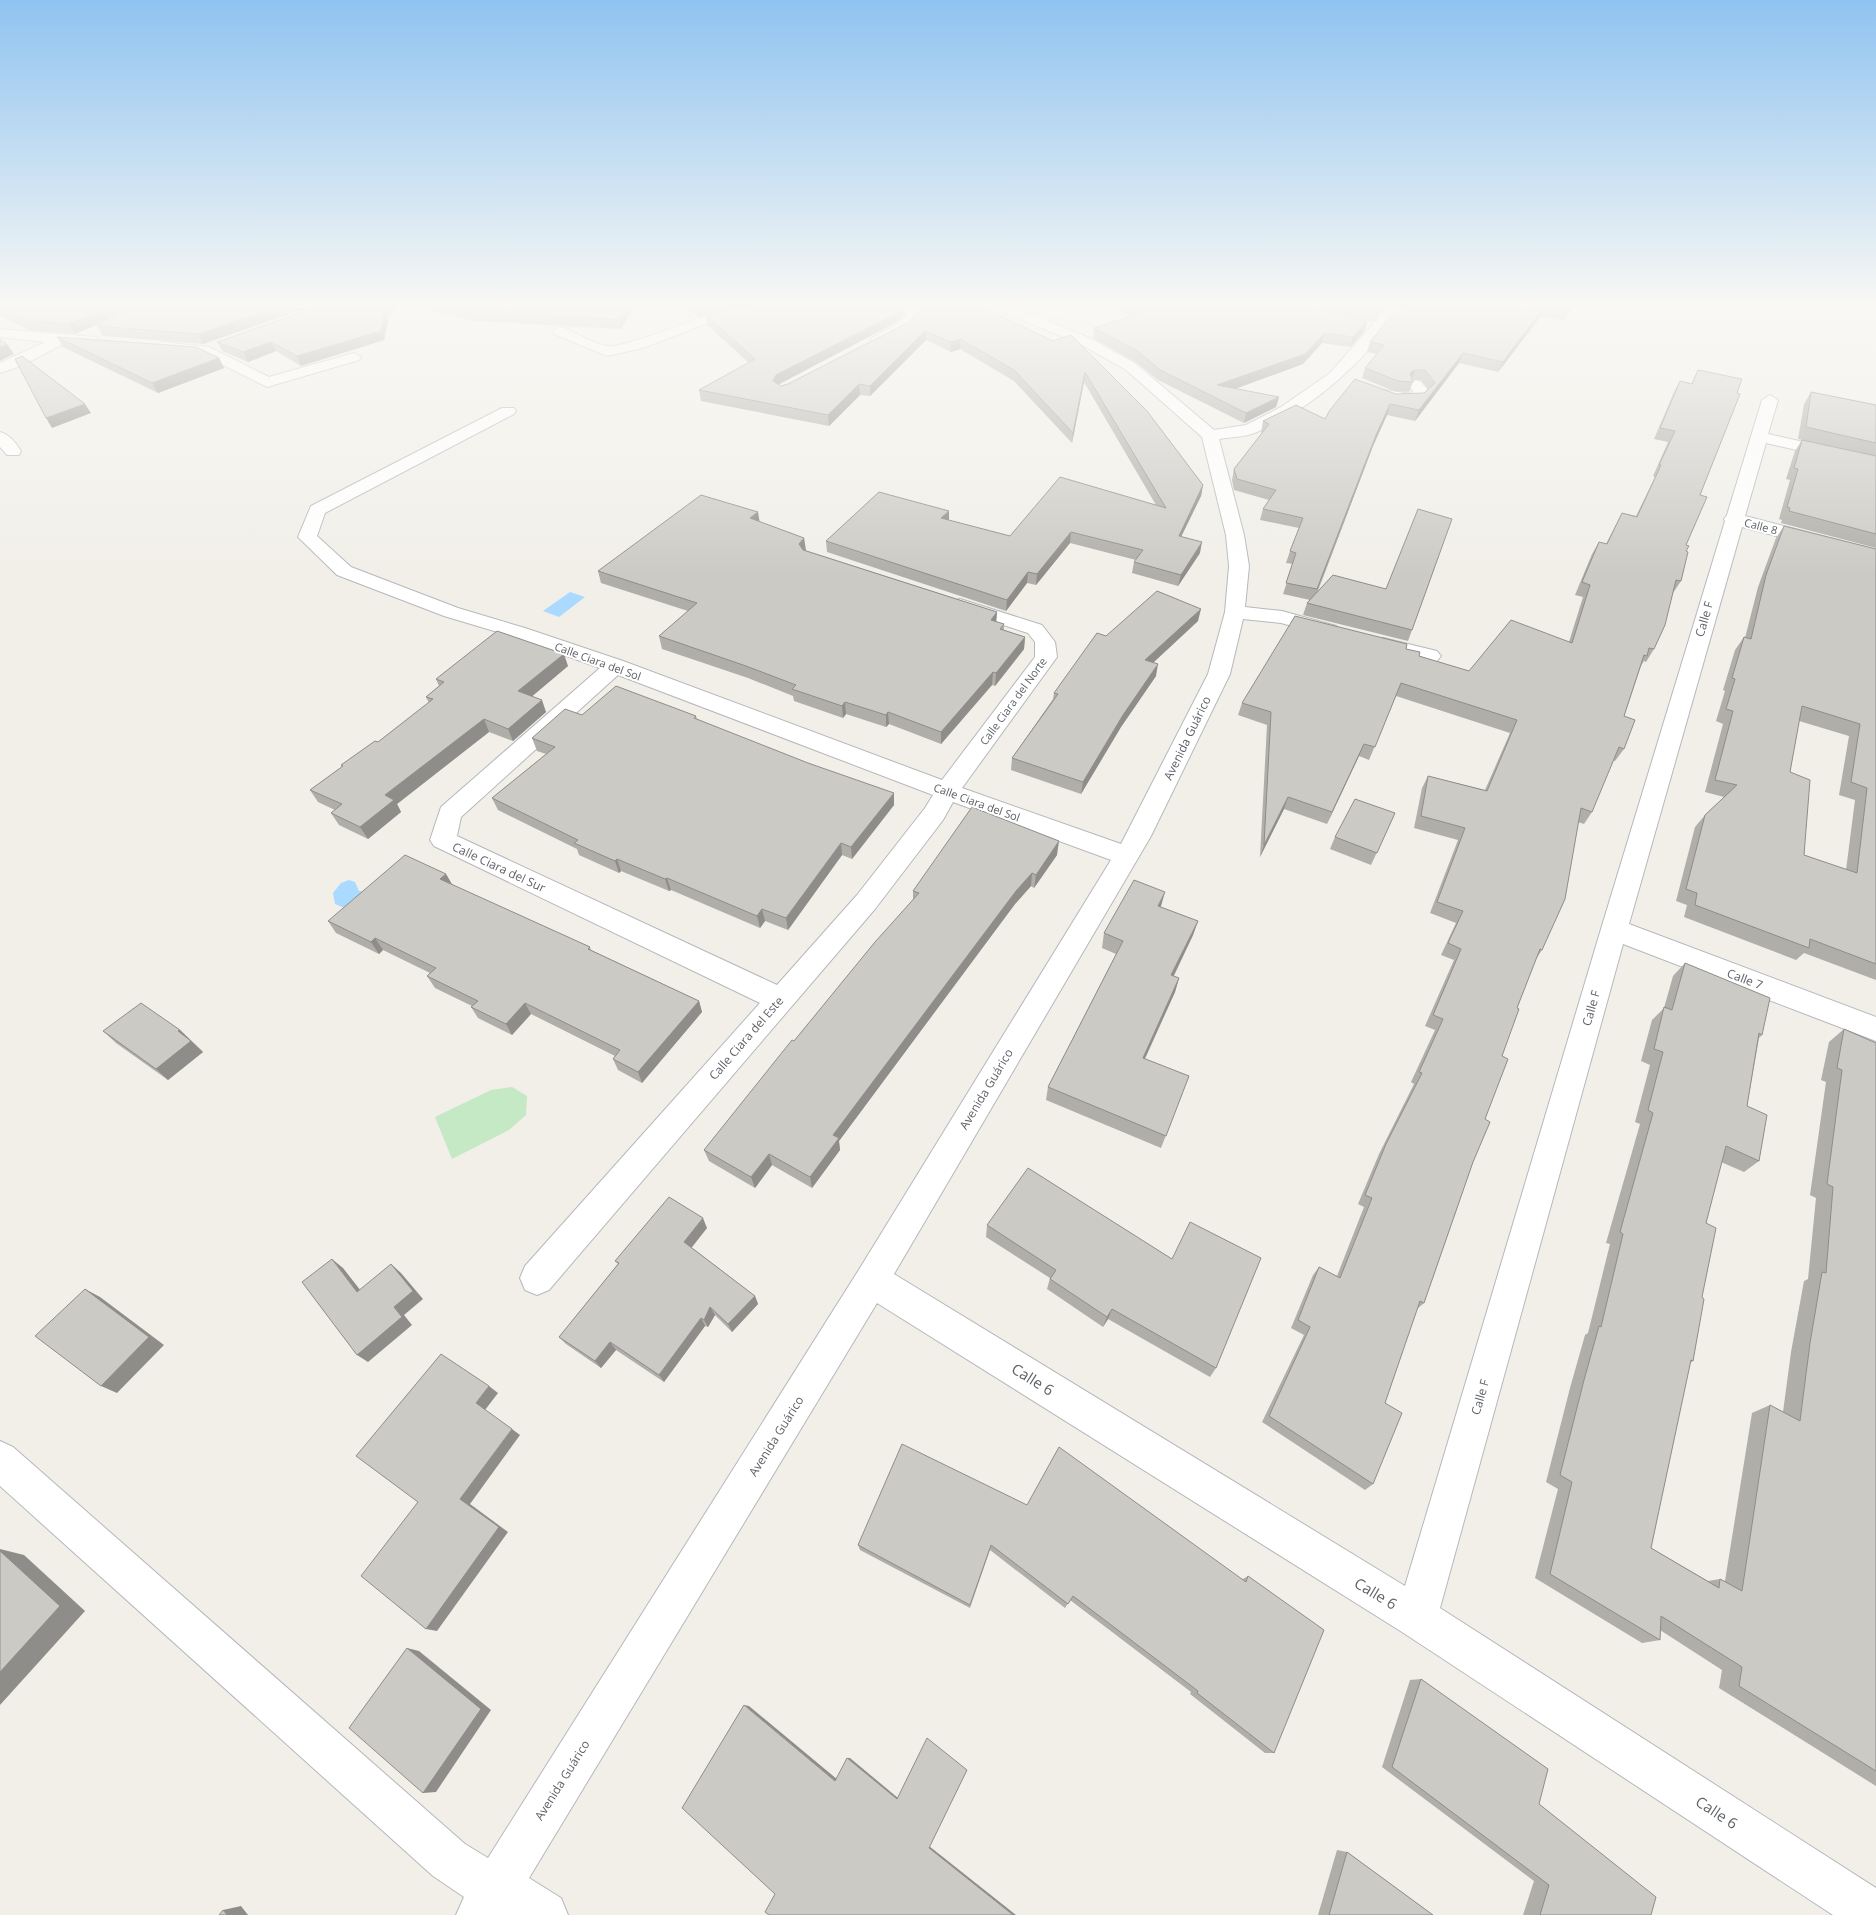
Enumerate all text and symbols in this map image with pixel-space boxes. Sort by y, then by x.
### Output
street label: Calle 8 [1743,514,1779,538]
street label: Calle F [1691,599,1717,639]
street label: Calle Ciara del Sol [553,638,643,684]
street label: Calle Ciara del Norte [976,654,1050,748]
street label: Avenida Guárico [1159,693,1215,783]
street label: Calle Ciara del Sol [932,779,1022,825]
street label: Calle Ciara del Sur [450,838,549,896]
street label: Calle 7 [1725,964,1765,994]
street label: Calle F [1578,988,1604,1028]
street label: Calle Ciara del Este [705,992,787,1083]
street label: Avenida Guárico [955,1045,1017,1133]
street label: Calle 6 [1008,1358,1058,1400]
street label: Calle F [1467,1377,1493,1417]
street label: Avenida Guárico [745,1393,807,1479]
street label: Calle 6 [1351,1573,1401,1613]
street label: Avenida Guárico [531,1737,593,1823]
street label: Calle 6 [1692,1791,1742,1833]

